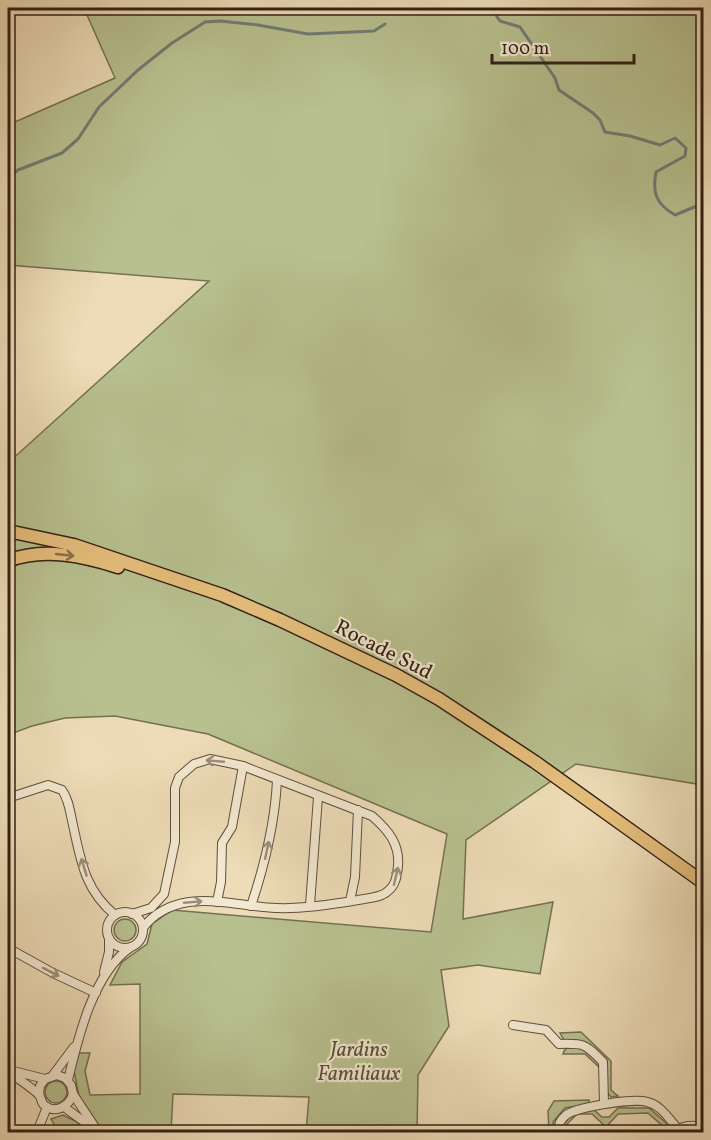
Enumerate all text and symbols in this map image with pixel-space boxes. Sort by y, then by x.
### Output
scale bar [492,27,634,65]
text: 100 m [501,37,550,62]
one-way arrow [55,550,74,561]
street label: Rocade Sud [329,613,437,687]
one-way arrow [206,755,225,766]
one-way arrow [262,841,273,860]
one-way arrow [78,858,89,877]
one-way arrow [390,867,402,886]
one-way arrow [182,896,202,907]
one-way arrow [42,967,60,978]
park label: Jardins Familiaux [317,1036,401,1089]

